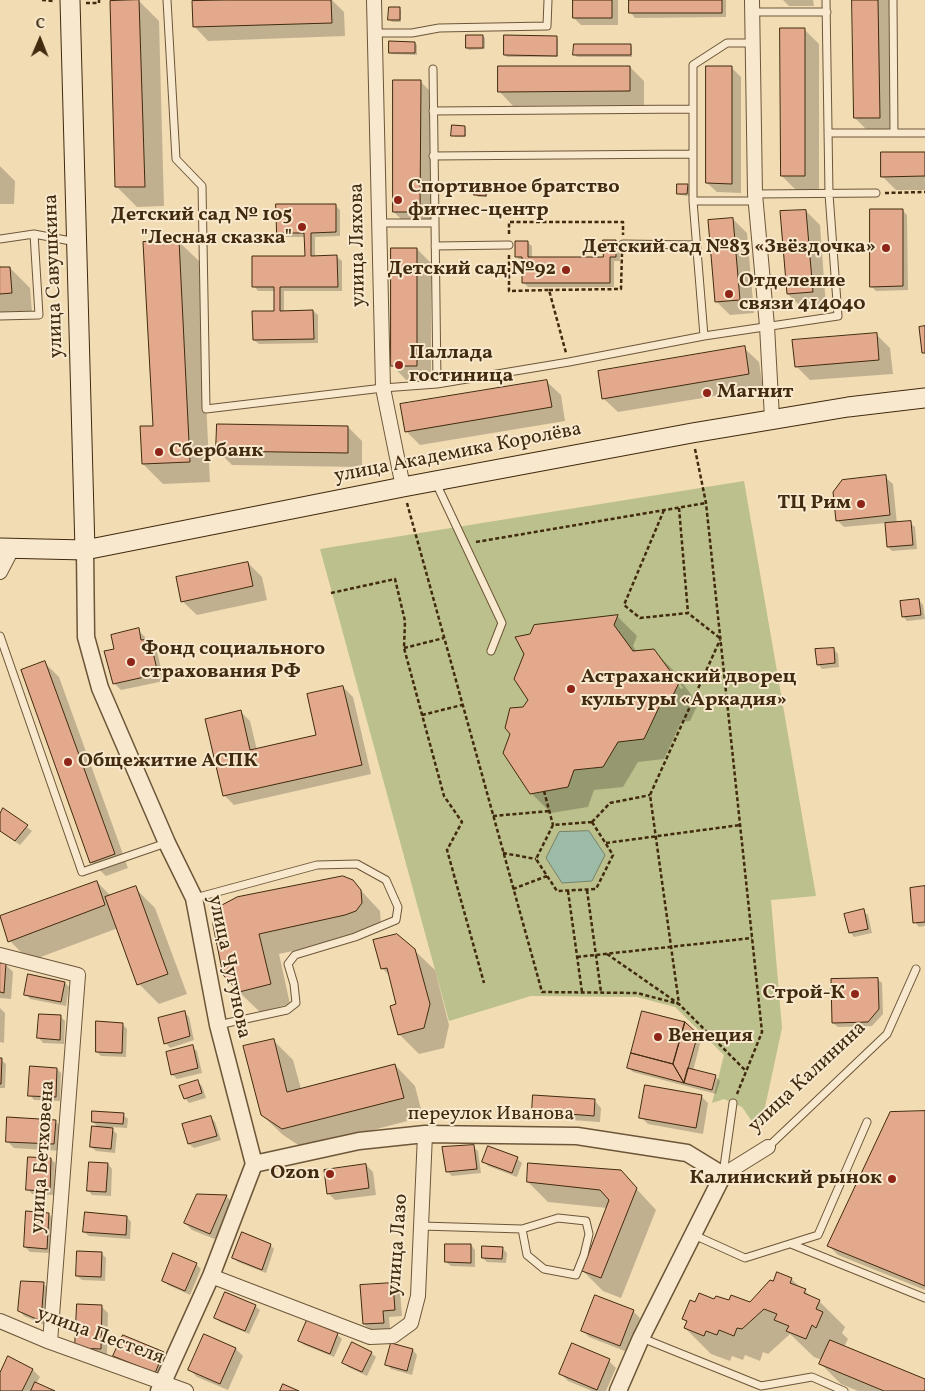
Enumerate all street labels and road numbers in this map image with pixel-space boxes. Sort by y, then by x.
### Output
street label: улица Ляхова [346,183,372,307]
street label: улица Савушкина [40,193,70,359]
street label: улица Академика Королёва [332,418,584,490]
street label: улица Чугунова [201,893,255,1041]
street label: улица Калинина [744,1017,872,1139]
street label: улица Бетховена [27,1079,61,1235]
street label: переулок Иванова [408,1103,574,1127]
street label: улица Лазо [383,1193,415,1297]
street label: улица Пестеля [33,1303,167,1371]

